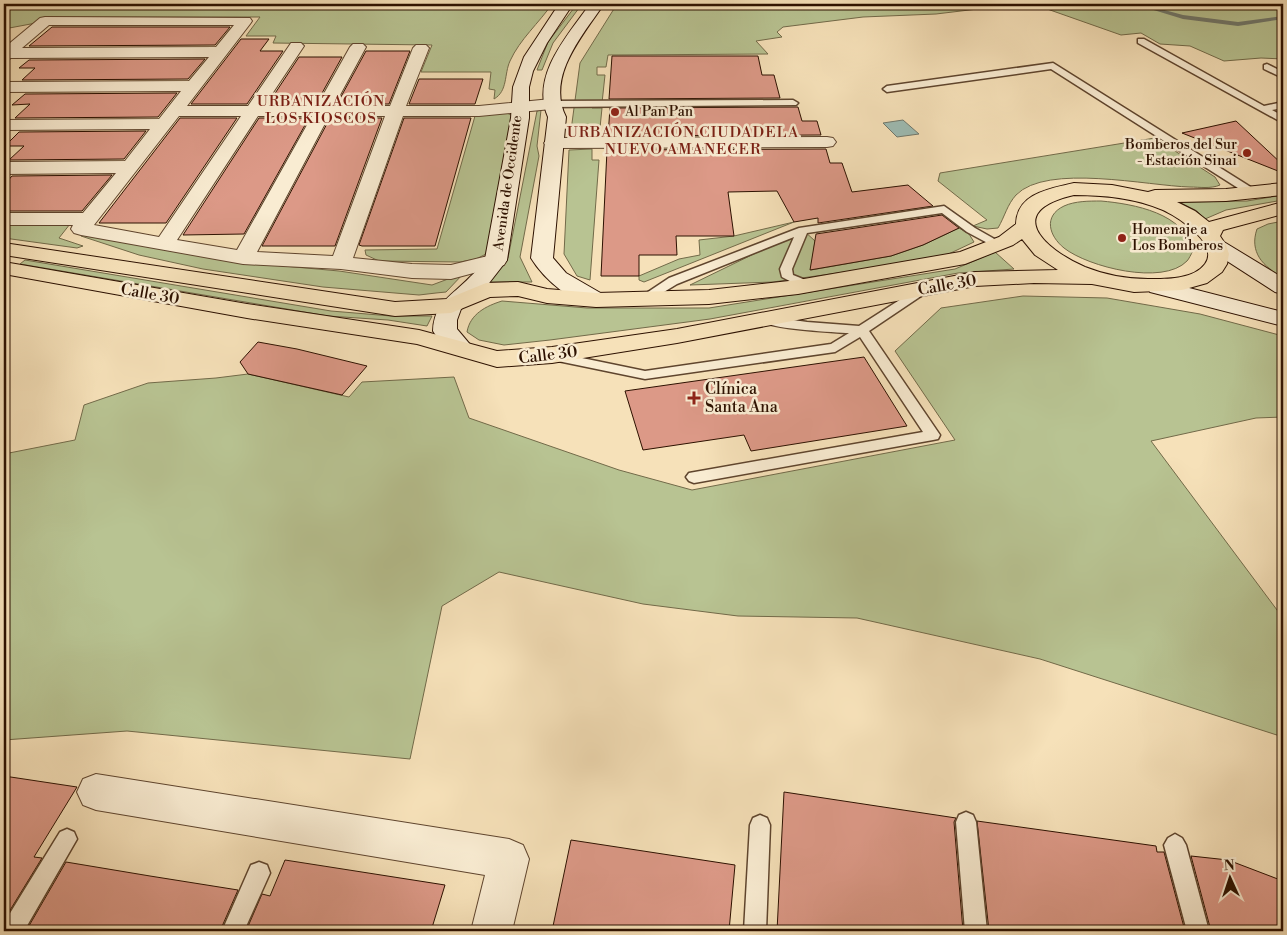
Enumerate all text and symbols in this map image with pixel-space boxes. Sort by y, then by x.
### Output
district label: URBANIZACIÓN LOS KIOSCOS [257,91,385,128]
place label: Al Pan Pan [624,103,694,121]
marker: Al Pan Pan [609,106,621,118]
street label: Avenida de Occidente [489,114,526,253]
district label: URBANIZACIÓN CIUDADELA NUEVO AMANECER [567,122,799,159]
place label: Bomberos del Sur - Estación Sinai [1124,136,1237,170]
marker: Bomberos del Sur - Estación Sinai [1241,147,1253,159]
place label: Homenaje a Los Bomberos [1132,221,1223,255]
marker: Homenaje a Los Bomberos [1116,232,1128,244]
street label: Calle 30 [916,270,978,300]
street label: Calle 30 [119,279,181,309]
street label: Calle 30 [517,341,579,369]
place label: Clínica Santa Ana [705,379,779,417]
marker: Clínica Santa Ana [687,391,701,405]
north arrow [1204,852,1254,902]
text: N [1223,857,1235,875]

